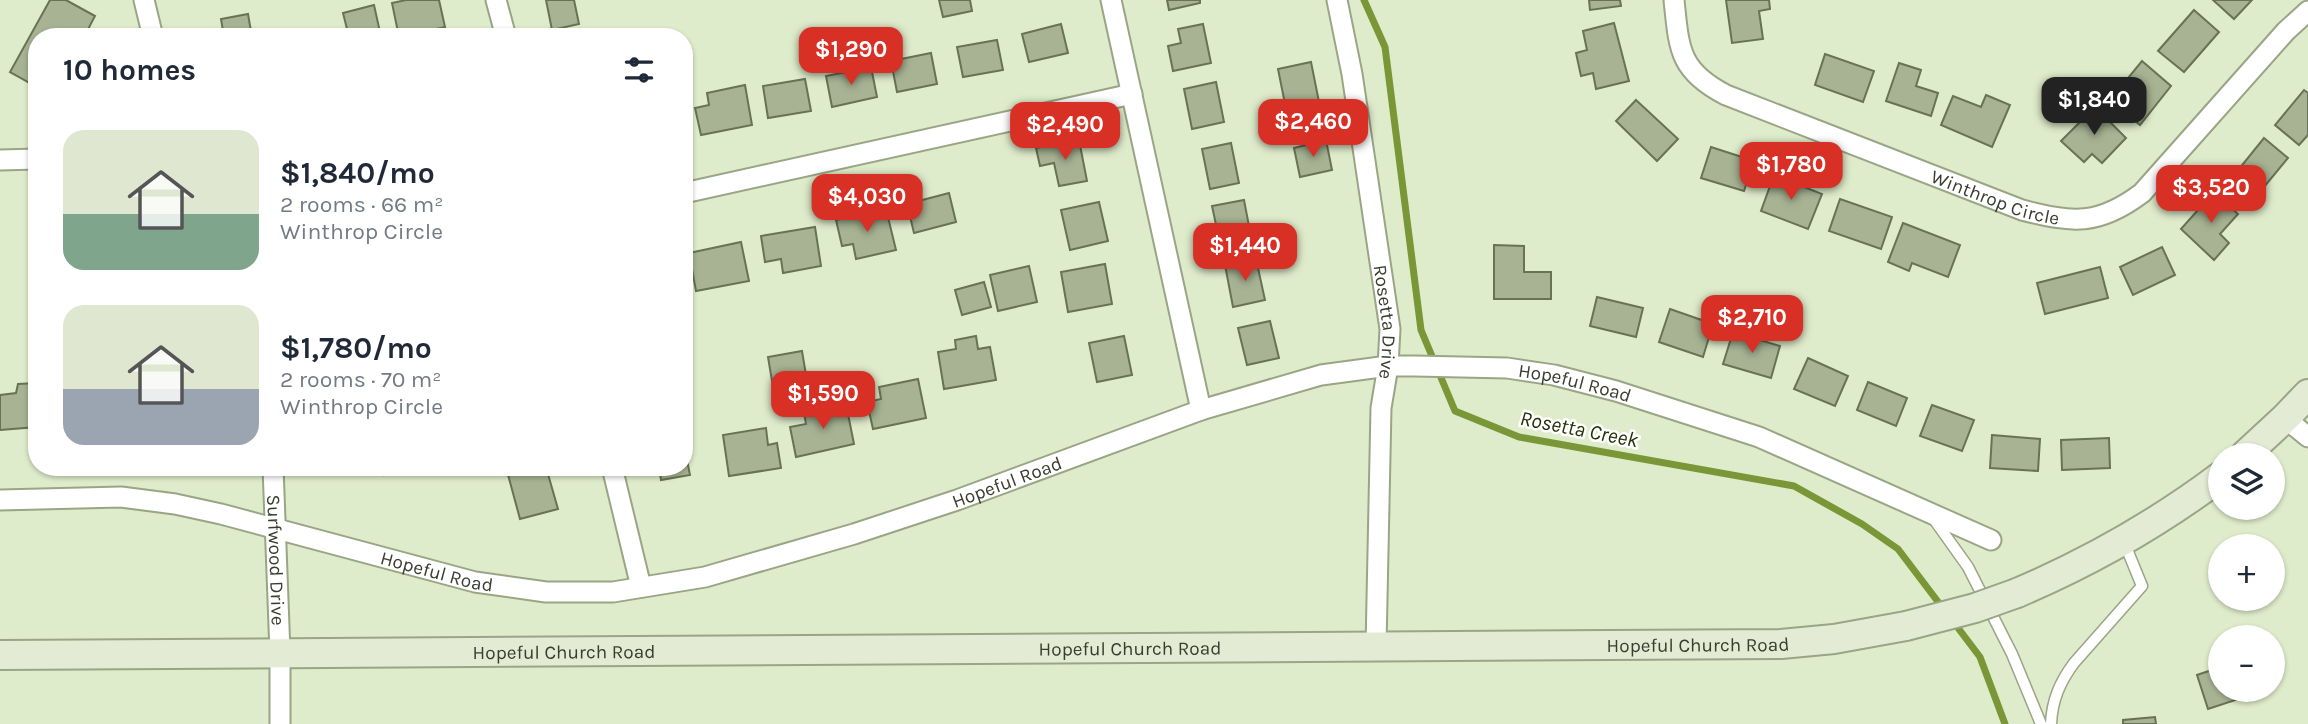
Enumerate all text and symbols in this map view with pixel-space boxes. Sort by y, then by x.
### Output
pin: $1,290 [794,28,908,87]
text: $1,290 [815,36,887,63]
icon: filters [620,51,658,89]
text: 10 homes [63,52,196,88]
pin: $1,840 [2037,78,2151,137]
text: $1,840 [2058,86,2130,113]
pin: $2,460 [1256,100,1370,159]
pin: $2,490 [1008,102,1122,162]
text: $2,460 [1274,108,1352,135]
text: $2,490 [1026,111,1104,138]
pin: $1,780 [1734,142,1848,202]
text: $1,780 [1756,151,1826,178]
text: $1,840/mo [280,155,435,191]
icon: home [119,158,203,242]
street label: Winthrop Circle [1928,166,2061,230]
pin: $3,520 [2154,166,2268,225]
pin: $4,030 [810,174,924,234]
text: $3,520 [2172,174,2250,201]
text: $4,030 [828,183,906,210]
text: 2 rooms · 66 m² [280,191,443,218]
text: Winthrop Circle [280,218,443,245]
pin: $1,440 [1188,224,1302,283]
text: $1,440 [1209,232,1281,259]
street label: Rosetta Drive [1369,263,1400,381]
pin: $2,710 [1695,296,1809,355]
text: $2,710 [1717,304,1787,331]
text: $1,780/mo [280,330,432,366]
icon: home [119,333,203,417]
street label: Hopeful Road [1517,360,1634,407]
text: 2 rooms · 70 m² [280,366,442,393]
pin: $1,590 [766,372,880,431]
text: $1,590 [787,380,859,407]
text: Winthrop Circle [280,393,443,420]
water label: Rosetta Creek [1518,406,1640,452]
map controls [2208,443,2285,702]
button: layers [2208,443,2285,520]
street label: Hopeful Road [949,452,1065,513]
street label: Surfwood Drive [262,494,289,626]
button: + [2208,534,2285,611]
street label: Hopeful Road [378,547,495,596]
button: − [2208,625,2285,702]
street label: Hopeful Church Road [1606,633,1791,657]
street label: Hopeful Church Road [1038,637,1222,661]
street label: Hopeful Church Road [472,641,656,664]

